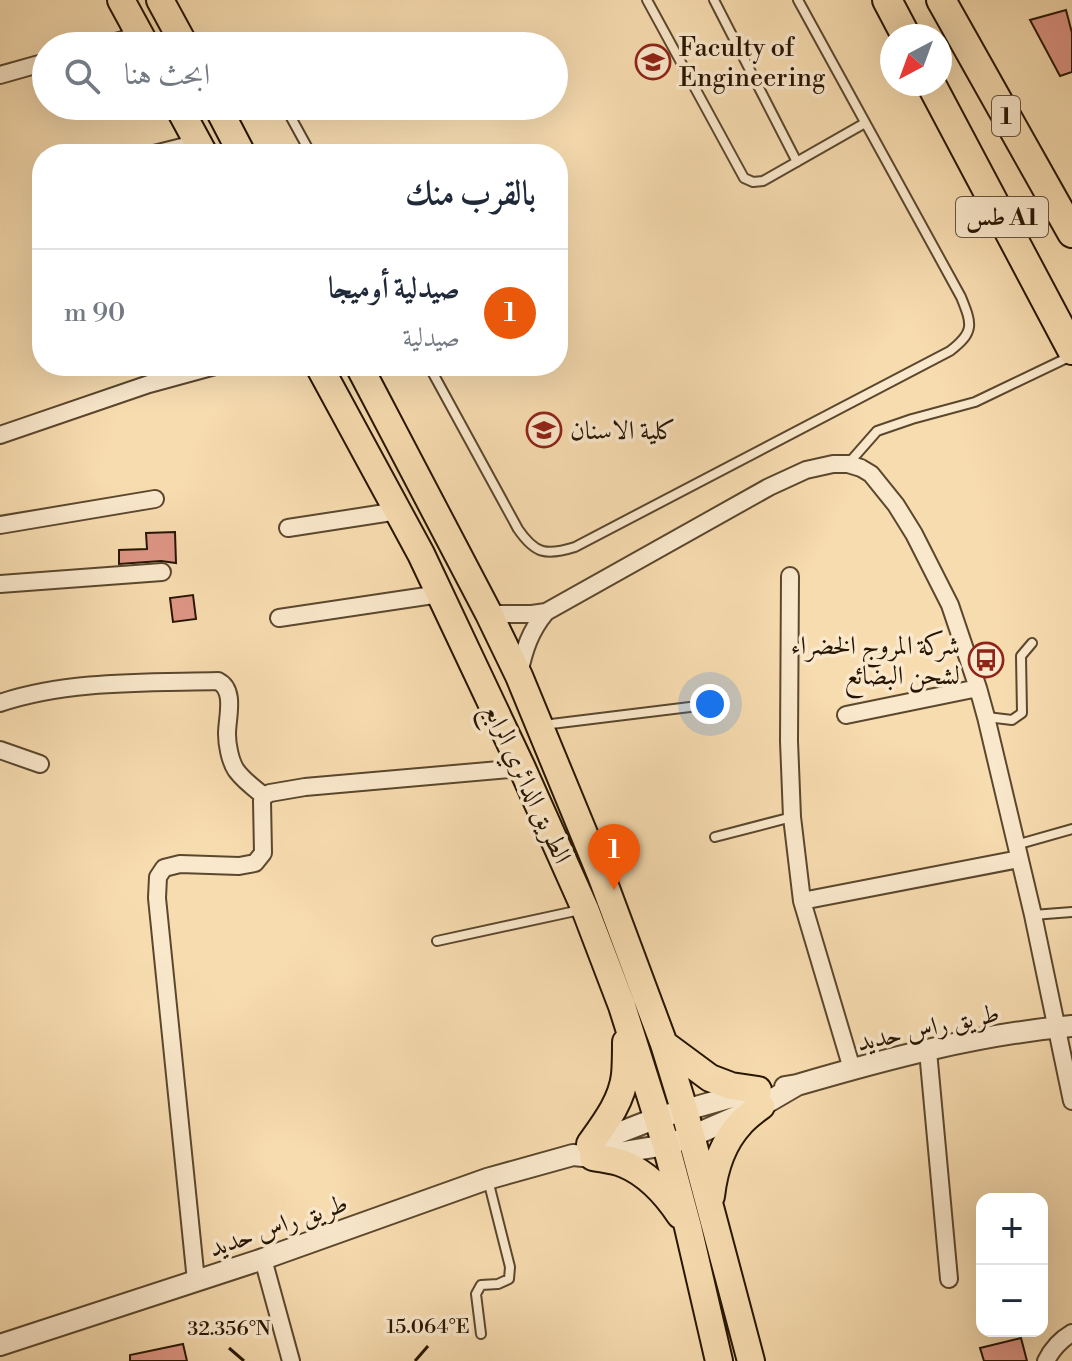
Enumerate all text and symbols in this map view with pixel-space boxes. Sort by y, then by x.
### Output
north arrow [880,24,952,96]
search box [32,32,568,120]
place label: Faculty of Engineering [679,32,826,94]
school or university icon: Faculty of Engineering [634,43,672,81]
icon: search [60,54,104,98]
text: ابحث هنا [124,56,210,94]
road number: 1 [992,96,1020,136]
text: بالقرب منك [405,173,536,215]
road number: طس A1 [956,197,1048,237]
text: صيدلية أوميجا [328,270,460,308]
text: 90 m [64,297,125,329]
text: 1 [504,297,516,329]
text: صيدلية [403,322,460,354]
school or university icon: كلية الاسنان [525,411,563,449]
place label: كلية الاسنان [570,415,676,447]
place label: شركة المروج الخضراء لشحن البضائع [791,629,960,699]
bus stop icon: شركة المروج الخضراء لشحن البضائع [967,641,1005,679]
your location [690,684,730,724]
street label: الطريق الدائري الرابع [470,698,578,872]
pin: 1 [588,824,640,890]
street label: طريق راس حديد [854,997,1002,1059]
street label: طريق راس حديد [205,1187,352,1265]
map controls [976,1193,1048,1337]
button: + [976,1193,1048,1265]
button: − [976,1265,1048,1337]
text: 15.064°E [387,1315,469,1340]
text: 32.356°N [187,1317,271,1342]

